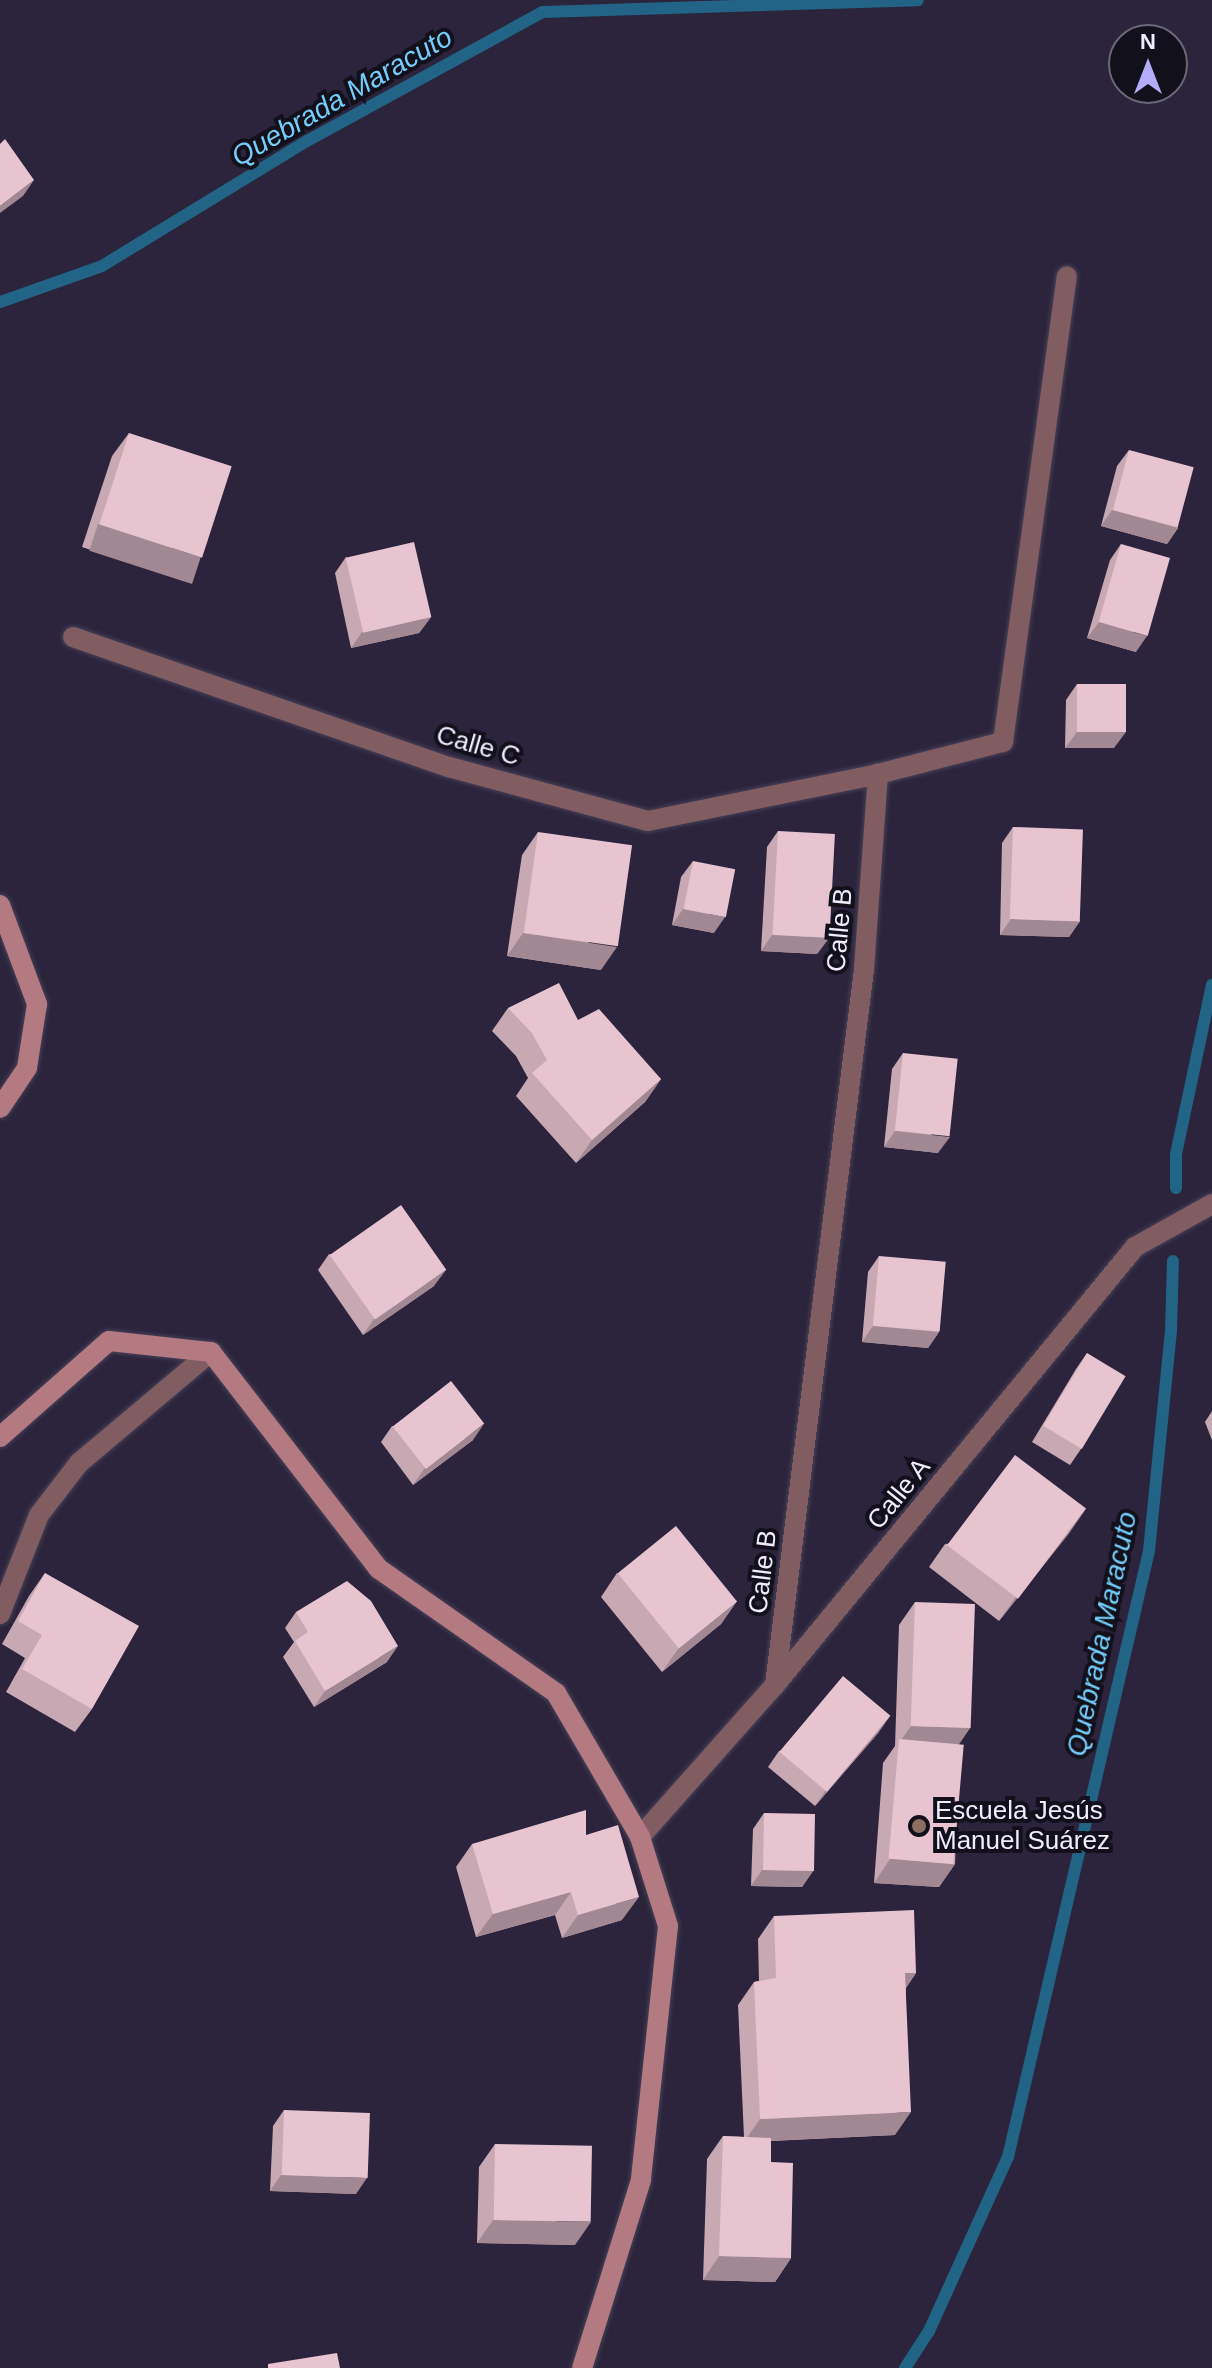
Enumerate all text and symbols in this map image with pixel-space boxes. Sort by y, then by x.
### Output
water label: Quebrada Maracuto [226,20,458,174]
north arrow [1108,24,1188,104]
text: N [1140,29,1156,54]
street label: Calle C [433,719,523,773]
street label: Calle B [821,887,859,973]
street label: Calle A [861,1452,937,1536]
water label: Quebrada Maracuto [1060,1509,1144,1759]
street label: Calle B [742,1529,784,1615]
place label: Escuela Jesús Manuel Suárez [935,1795,1110,1856]
marker: Escuela Jesús Manuel Suárez [910,1817,928,1835]

